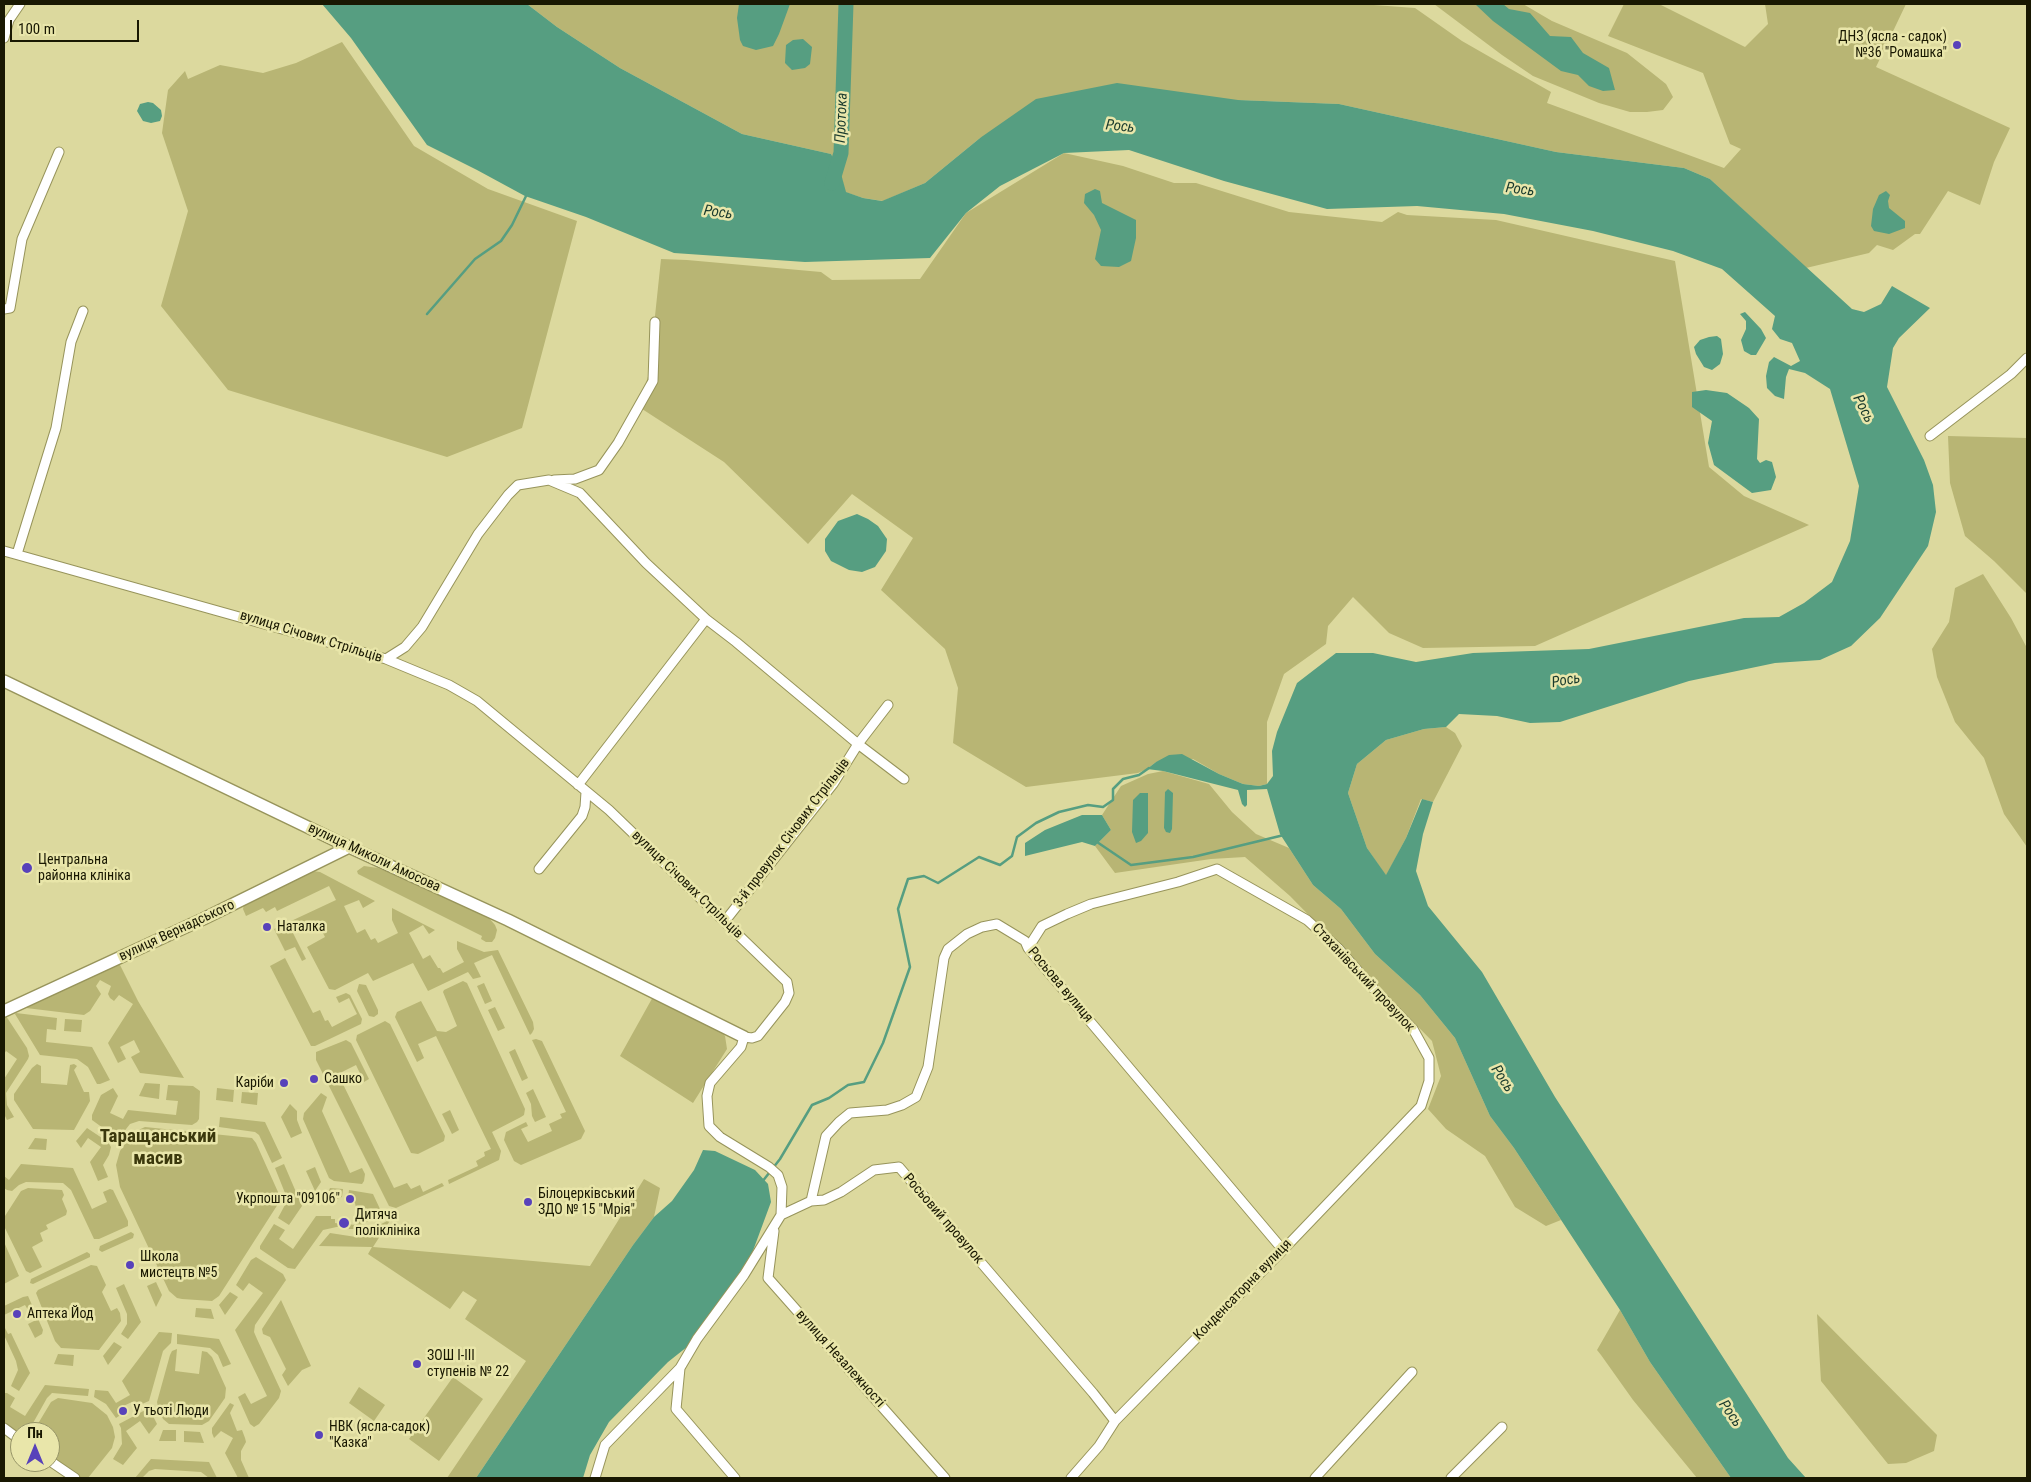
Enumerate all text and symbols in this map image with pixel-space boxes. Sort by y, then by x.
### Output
scale bar [12,10,141,42]
text: 100 m [18,20,55,38]
place label: ДНЗ (ясла - садок) №36 "Ромашка" [1838,29,1947,62]
marker: ДНЗ (ясла - садок) №36 "Ромашка" [1951,39,1963,51]
water label: Протока [832,92,852,144]
water label: Рось [1105,117,1135,137]
water label: Рось [1505,179,1535,201]
water label: Рось [702,202,734,224]
water label: Рось [1848,392,1878,426]
street label: вулиця Січових Стрільців [238,607,384,667]
water label: Рось [1550,670,1582,692]
street label: 3-й провулок Січових Стрільців [730,755,854,911]
street label: вулиця Миколи Амосова [305,820,443,896]
street label: вулиця Січових Стрільців [628,828,746,942]
place label: Центральна районна клініка [38,852,131,884]
marker: Центральна районна клініка [20,861,34,875]
street label: вулиця Вернадського [117,897,237,965]
place label: Наталка [277,919,325,935]
street label: Стаханівський провулок [1308,920,1418,1036]
marker: Наталка [261,921,273,933]
street label: Росьова вулиця [1024,944,1096,1026]
water label: Рось [1487,1062,1517,1096]
place label: Сашко [324,1071,362,1087]
marker: Сашко [308,1073,320,1085]
place label: Каріби [236,1075,274,1091]
marker: Каріби [278,1077,290,1089]
district label: Таращанський масив [100,1126,216,1170]
street label: Росьовий провулок [899,1171,987,1267]
place label: Білоцерківський ЗДО № 15 "Мрія" [538,1186,635,1218]
place label: Укрпошта "09106" [236,1191,340,1207]
marker: Укрпошта "09106" [344,1193,356,1205]
marker: Білоцерківський ЗДО № 15 "Мрія" [522,1196,534,1208]
place label: Дитяча поліклініка [355,1207,420,1240]
marker: Дитяча поліклініка [337,1216,351,1230]
street label: Конденсаторна вулиця [1191,1236,1295,1344]
place label: Школа мистецтв №5 [140,1249,217,1282]
marker: Школа мистецтв №5 [124,1259,136,1271]
place label: Аптека Йод [27,1306,94,1322]
street label: вулиця Незалежності [792,1307,888,1411]
marker: Аптека Йод [11,1308,23,1320]
place label: ЗОШ І-ІІІ ступенів № 22 [427,1348,509,1380]
marker: ЗОШ І-ІІІ ступенів № 22 [411,1358,423,1370]
water label: Рось [1714,1397,1746,1431]
place label: У тьоті Люди [133,1403,209,1419]
marker: У тьоті Люди [117,1405,129,1417]
place label: НВК (ясла-садок) "Казка" [329,1419,430,1451]
north arrow [10,1422,60,1472]
text: Пн [27,1425,43,1441]
marker: НВК (ясла-садок) "Казка" [313,1429,325,1441]

